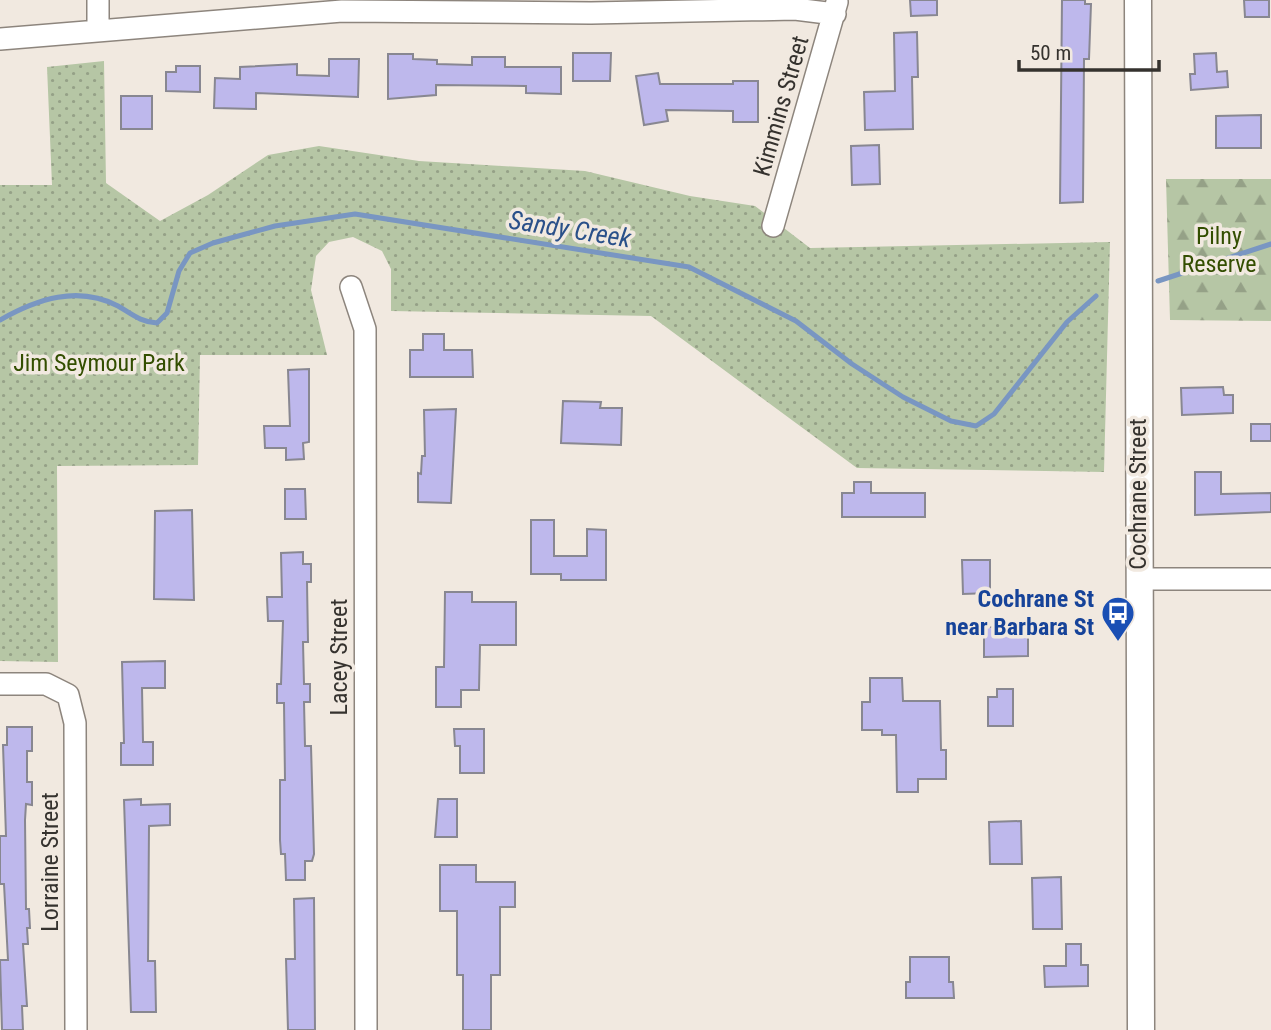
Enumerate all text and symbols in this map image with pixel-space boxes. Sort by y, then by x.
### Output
scale bar [1019,28,1159,72]
street label: Kimmins Street [748,33,814,179]
text: 50 m [1030,41,1071,65]
water label: Sandy Creek [507,205,634,254]
park label: Pilny Reserve [1181,222,1257,278]
park label: Jim Seymour Park [13,349,185,377]
street label: Cochrane Street [1124,418,1152,570]
place label: Cochrane St near Barbara St [945,585,1094,641]
bus stop icon: Cochrane St near Barbara St [1099,594,1137,643]
street label: Lacey Street [325,599,353,715]
street label: Lorraine Street [36,792,64,932]

